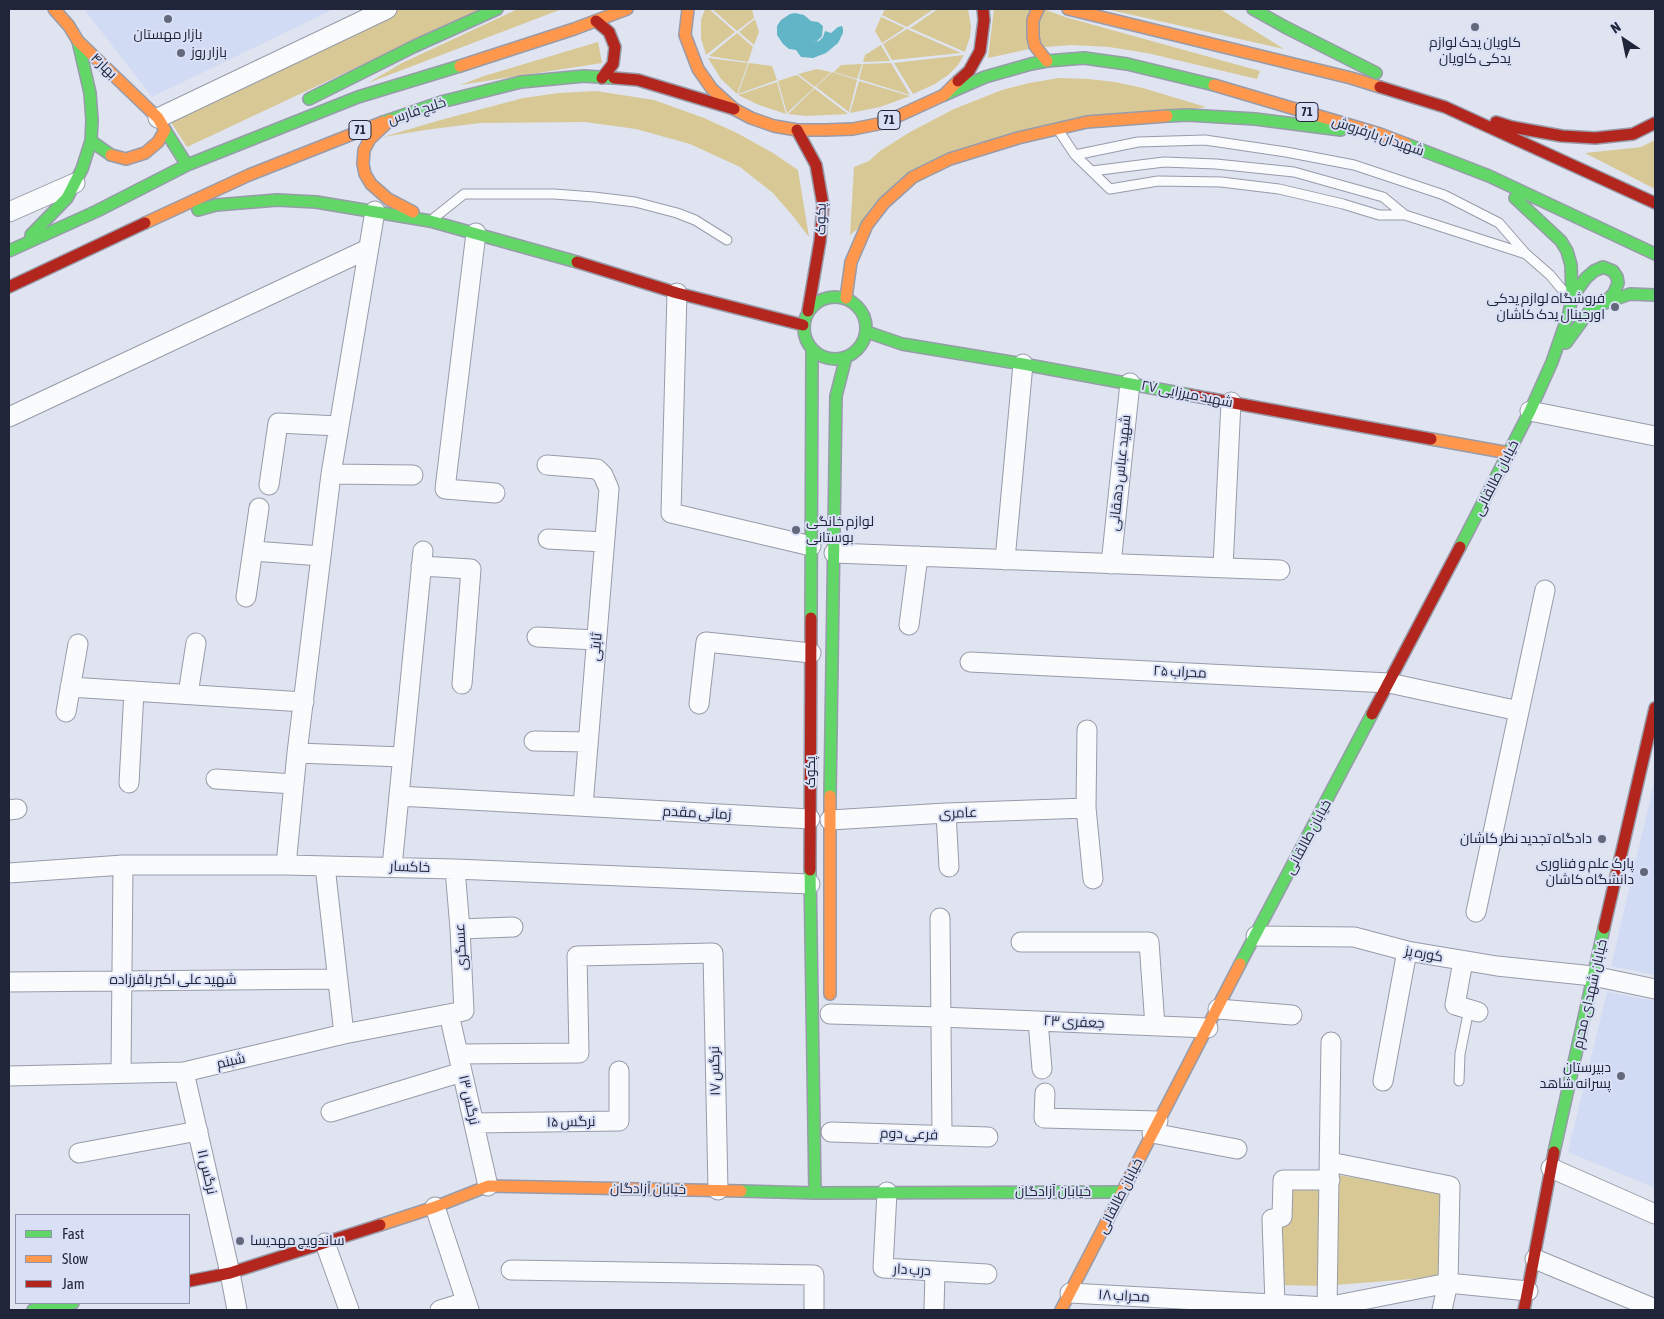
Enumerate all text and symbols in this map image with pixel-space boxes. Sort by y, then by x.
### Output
marker: بازار مهستان [162,13,174,25]
north arrow [1599,15,1649,65]
text: N [1608,19,1624,37]
marker: کاویان یدک لوازم یدکی کاویان [1469,21,1481,33]
place label: بازار مهستان [134,27,202,43]
place label: کاویان یدک لوازم یدکی کاویان [1429,35,1521,68]
place label: بازار روز [191,45,227,61]
marker: بازار روز [175,47,187,59]
street label: بهار۴ [87,50,121,82]
street label: خلیج فارس [386,94,448,128]
road number: 71 [1296,102,1318,121]
road number: 71 [878,110,900,130]
street label: شهیدان بارفروش [1330,112,1426,160]
road number: 71 [349,120,371,140]
street label: پکوک [812,203,830,235]
place label: فروشگاه لوازم یدکی اورجینال یدک کاشان [1487,291,1605,324]
marker: فروشگاه لوازم یدکی اورجینال یدک کاشان [1609,301,1621,313]
street label: شهید میرزایی ۲۷ [1140,377,1234,411]
street label: شهید عباس دهقانی [1106,414,1134,532]
street label: خیابان طالقانی [1470,437,1522,519]
place label: لوازم خانگی بوستانی [806,514,874,546]
marker: لوازم خانگی بوستانی [790,524,802,536]
street label: ثابتی [586,632,606,662]
street label: محراب ۲۵ [1153,662,1207,682]
street label: پکوک [803,756,819,788]
street label: خیابان طالقانی [1281,797,1335,877]
street label: زمانی مقدم [662,803,732,823]
street label: عامری [939,804,977,822]
place label: دادگاه تجدید نظر کاشان [1460,831,1592,847]
marker: دادگاه تجدید نظر کاشان [1596,833,1608,845]
place label: پارک علم و فناوری دانشگاه کاشان [1536,856,1634,889]
street label: خاکسار [389,858,431,876]
marker: پارک علم و فناوری دانشگاه کاشان [1638,866,1650,878]
street label: عسگری [451,923,471,971]
street label: خیابان شهدای محرم [1569,938,1611,1050]
street label: کوره پز [1404,942,1444,966]
street label: شهید علی اکبر باقرزاده [110,972,236,988]
street label: جعفری ۲۳ [1043,1012,1105,1032]
street label: نرگس ۱۷ [706,1046,724,1096]
street label: شبنم [215,1050,247,1072]
place label: دبیرستان پسرانه شاهد [1539,1060,1611,1092]
marker: دبیرستان پسرانه شاهد [1615,1070,1627,1082]
street label: نرگس ۱۳ [455,1073,483,1127]
street label: نرگس ۱۵ [546,1113,596,1131]
street label: فرعی دوم [880,1125,938,1143]
street label: نرگس ۱۱ [194,1148,220,1196]
street label: خیابان طالقانی [1094,1155,1146,1237]
street label: خیابان آزادگان [610,1180,686,1198]
street label: خیابان آزادگان [1015,1184,1091,1200]
legend [15,1214,190,1304]
text: Fast [62,1225,84,1242]
place label: ساندویچ مهدیسا [250,1233,345,1249]
marker: ساندویچ مهدیسا [234,1235,246,1247]
text: Slow [62,1250,88,1267]
street label: درب دار [893,1261,931,1279]
text: Jam [62,1275,85,1292]
street label: محراب ۱۸ [1098,1286,1150,1306]

